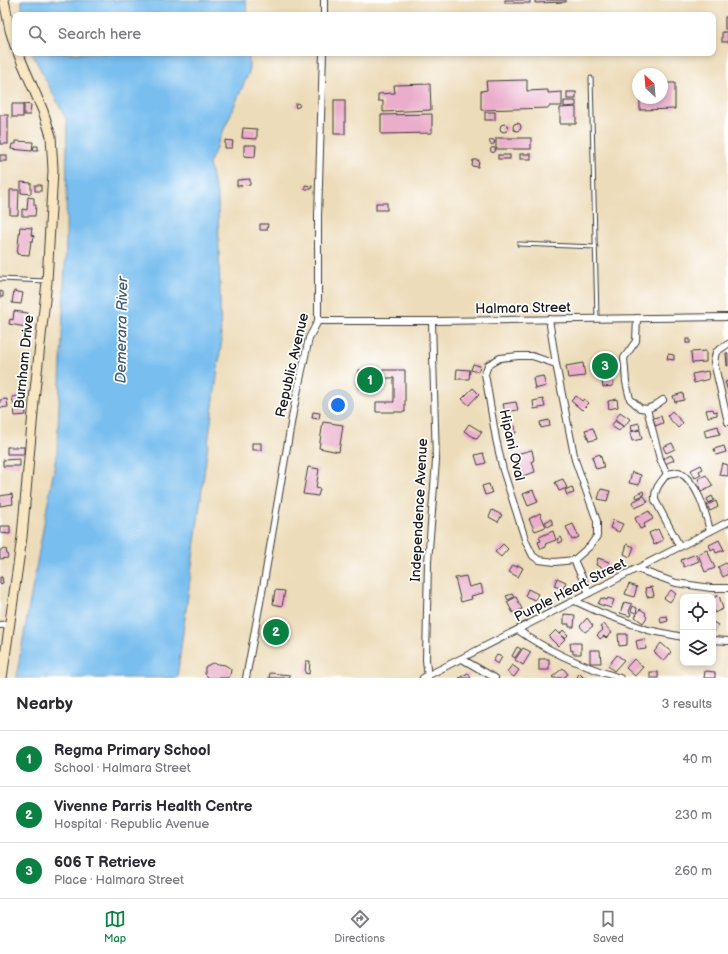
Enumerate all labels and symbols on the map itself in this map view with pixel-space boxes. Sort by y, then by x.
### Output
north arrow [632,68,668,104]
water label: Demerara River [112,275,132,384]
street label: Halmara Street [475,299,572,317]
street label: Republic Avenue [272,311,312,419]
street label: Burnham Drive [11,314,37,410]
pin: 3 [592,351,618,381]
pin: 1 [357,365,383,395]
your location [328,395,348,415]
street label: Hipani Oval [496,408,528,482]
street label: Independence Avenue [407,438,431,582]
street label: Purple Heart Street [511,554,629,625]
pin: 2 [263,617,289,647]

